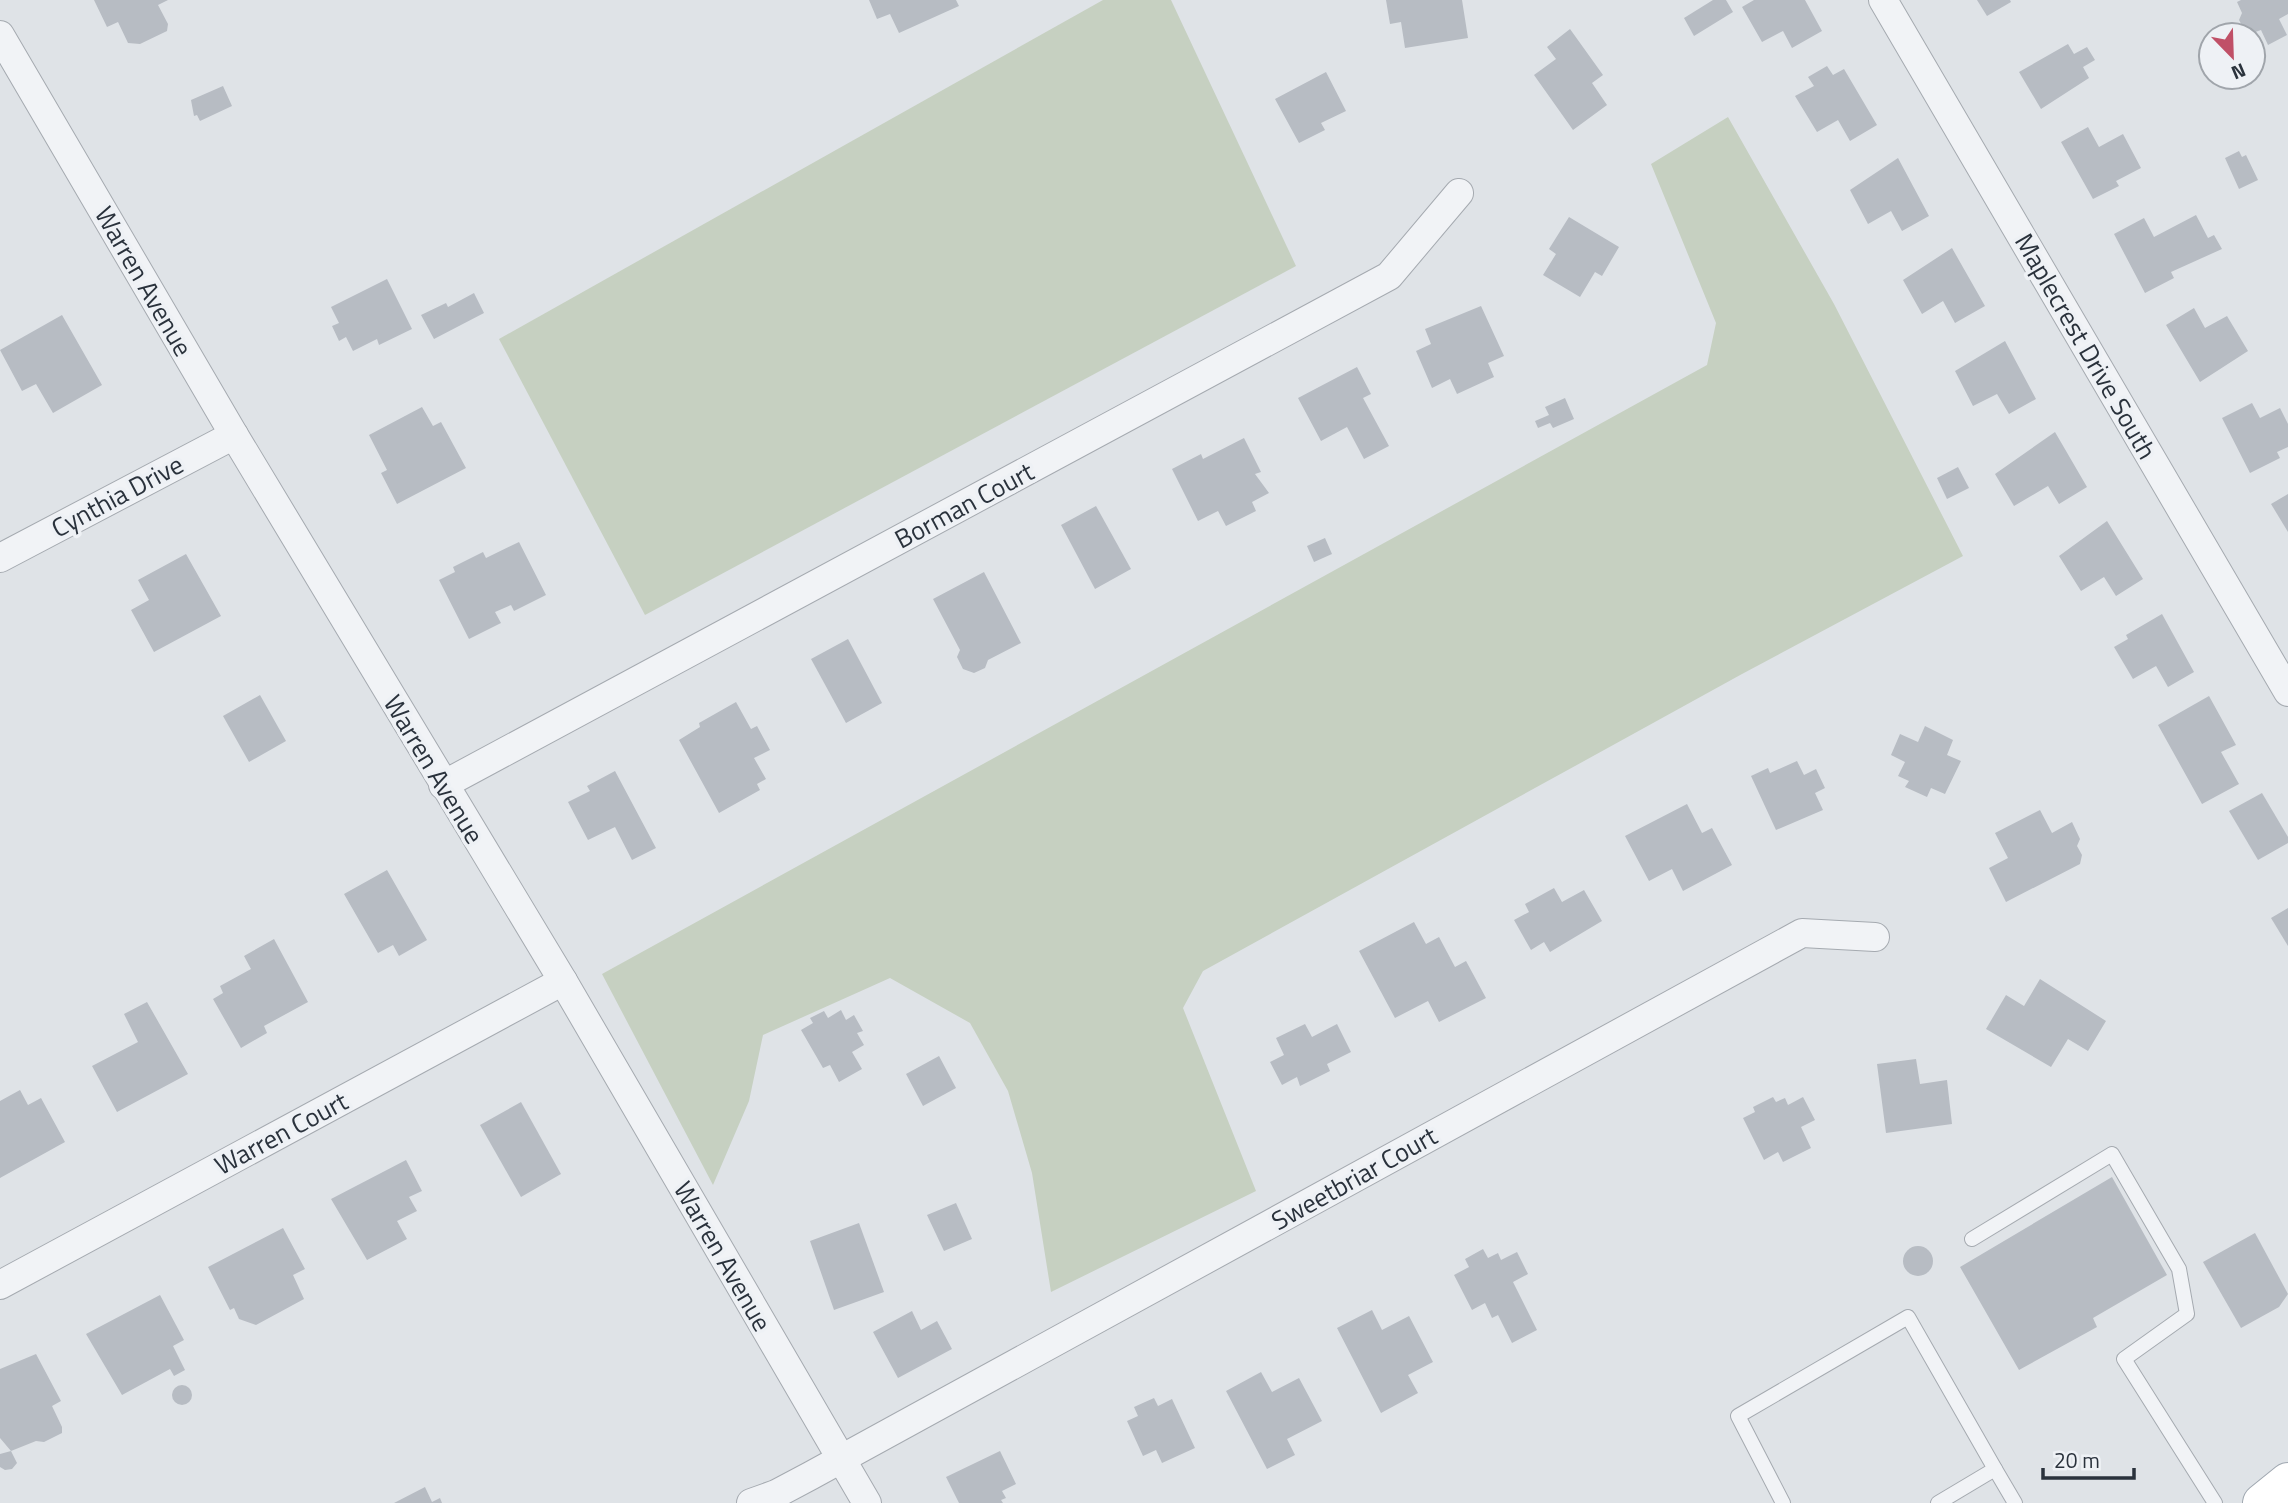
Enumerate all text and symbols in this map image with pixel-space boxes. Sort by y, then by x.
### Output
north arrow [2197,21,2267,91]
text: N [2227,56,2251,88]
street label: Warren Avenue [85,199,203,363]
street label: Maplecrest Drive South [2005,226,2167,466]
street label: Cynthia Drive [44,445,190,547]
street label: Borman Court [887,452,1041,558]
street label: Warren Avenue [374,687,494,851]
street label: Warren Court [207,1082,355,1184]
street label: Sweetbriar Court [1264,1116,1444,1240]
street label: Warren Avenue [664,1174,782,1338]
scale bar [2043,1436,2134,1480]
text: 20 m [2054,1444,2100,1476]

